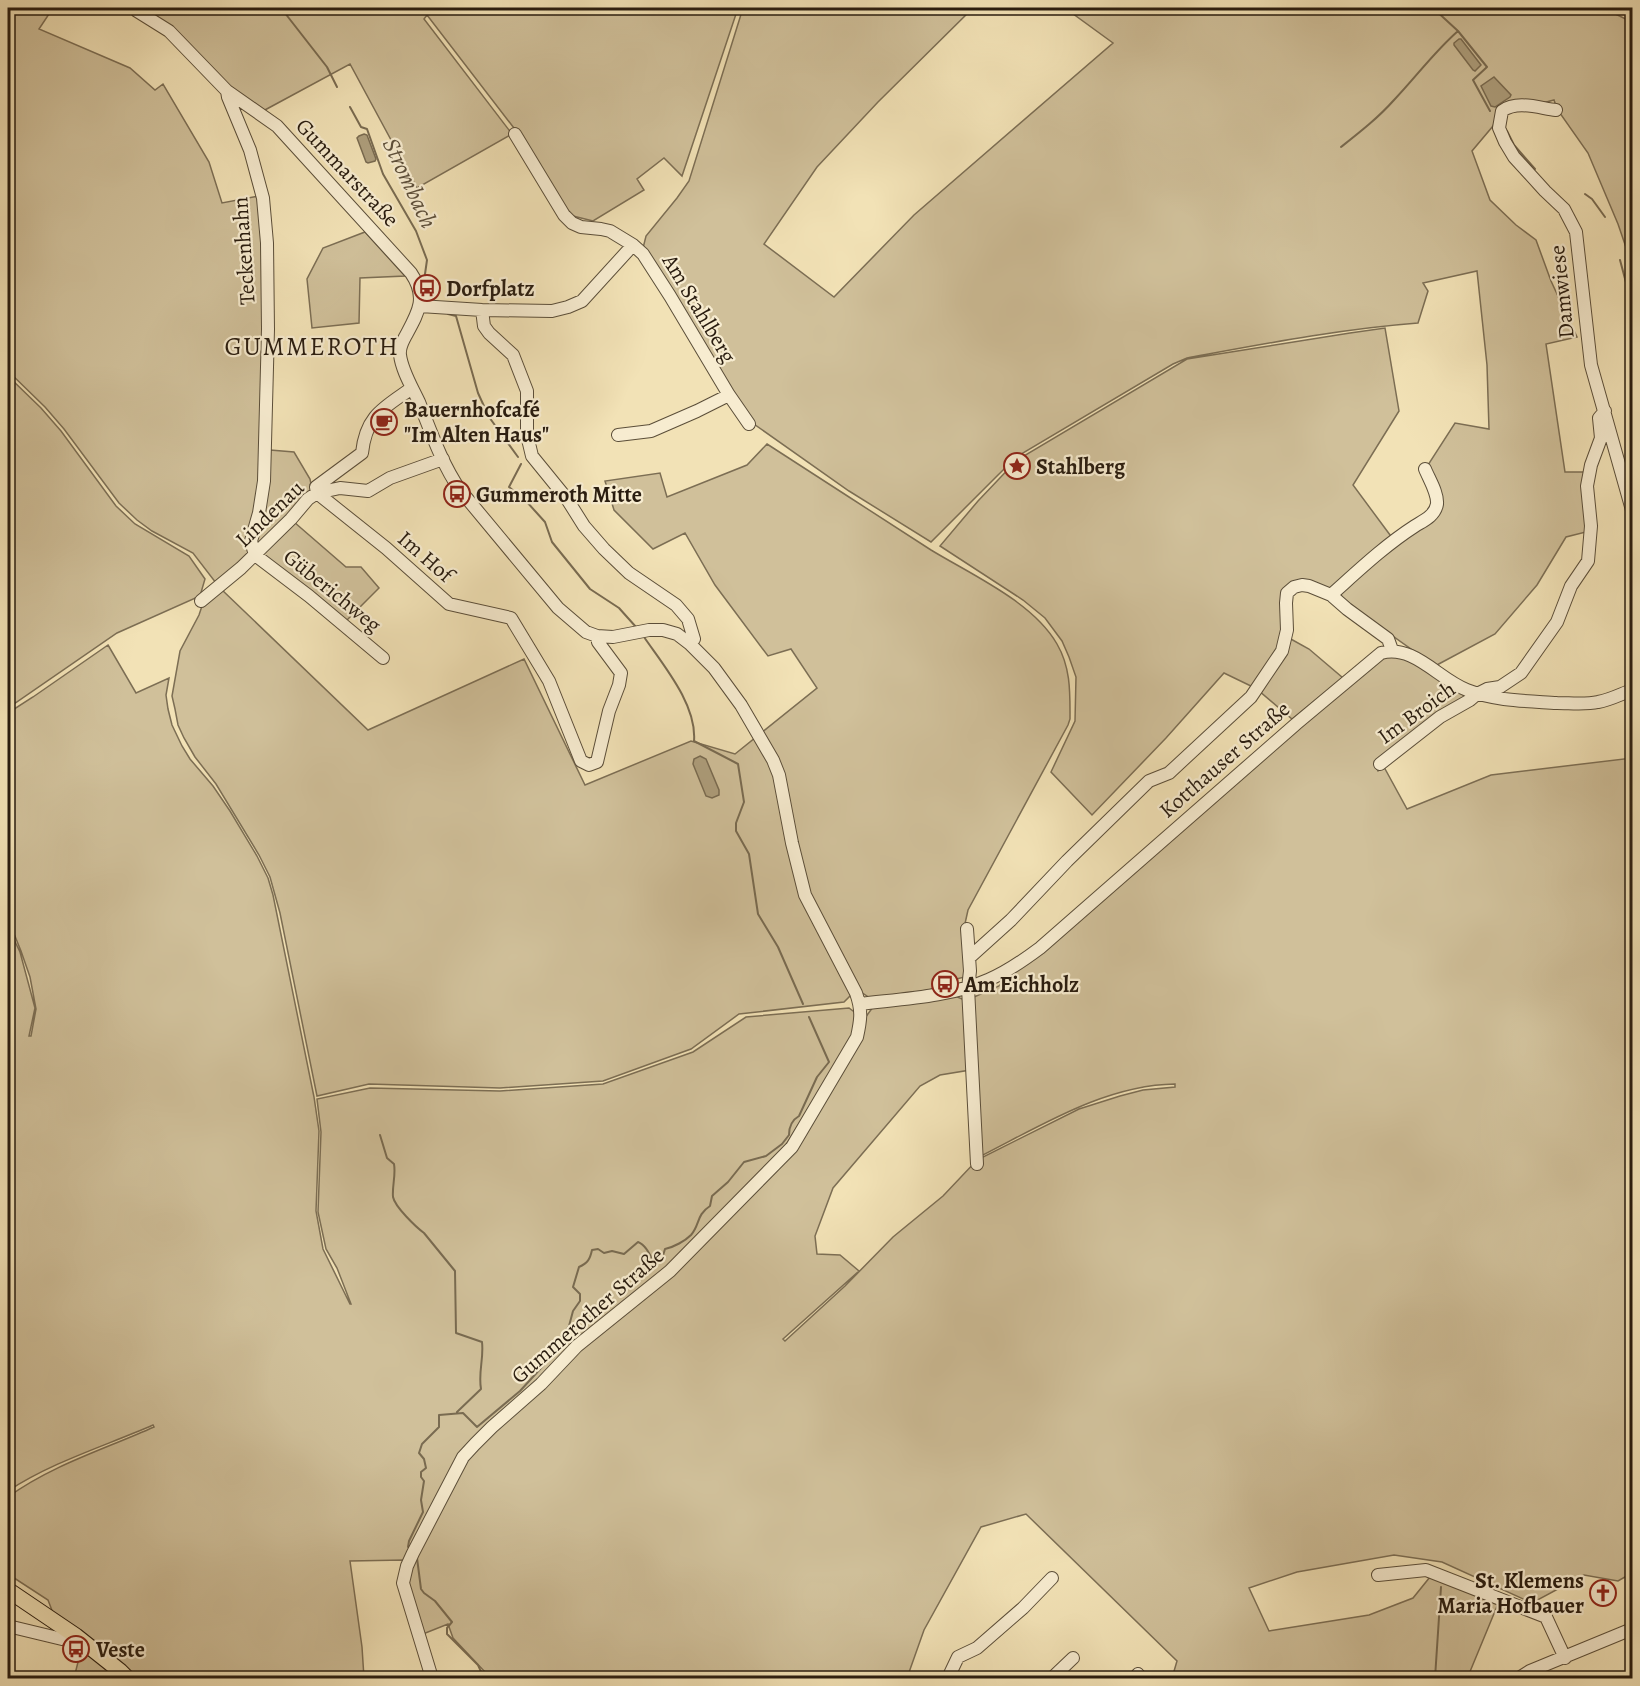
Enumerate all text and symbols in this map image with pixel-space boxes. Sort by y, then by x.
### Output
street label: Gummarstraße [289,112,406,234]
water label: Strombach [375,133,445,233]
street label: Teckenhahn [225,196,263,306]
street label: Damwiese [1542,244,1582,340]
street label: Am Stahlberg [654,248,743,368]
bus stop icon: Dorfplatz [412,273,442,303]
place label: Dorfplatz [446,274,535,304]
district label: GUMMEROTH [224,329,400,364]
place label: Bauernhofcafé "Im Alten Haus" [404,395,549,450]
cafe icon: Bauernhofcafé "Im Alten Haus" [369,407,399,437]
place icon: Stahlberg [1002,451,1032,481]
place label: Stahlberg [1036,452,1126,482]
street label: Lindenau [229,473,311,554]
bus stop icon: Gummeroth Mitte [442,479,472,509]
place label: Gummeroth Mitte [476,480,642,510]
street label: Im Hof [391,524,462,591]
street label: Güberichweg [277,542,388,640]
street label: Im Broich [1371,674,1462,751]
street label: Kotthauser Straße [1153,695,1296,825]
bus stop icon: Am Eichholz [930,969,960,999]
place label: Am Eichholz [963,970,1079,1000]
street label: Gummerother Straße [505,1241,671,1391]
place label: St. Klemens Maria Hofbauer [1437,1566,1584,1621]
church icon: St. Klemens Maria Hofbauer [1588,1578,1618,1608]
bus stop icon: Veste [61,1634,91,1664]
place label: Veste [95,1635,145,1665]

